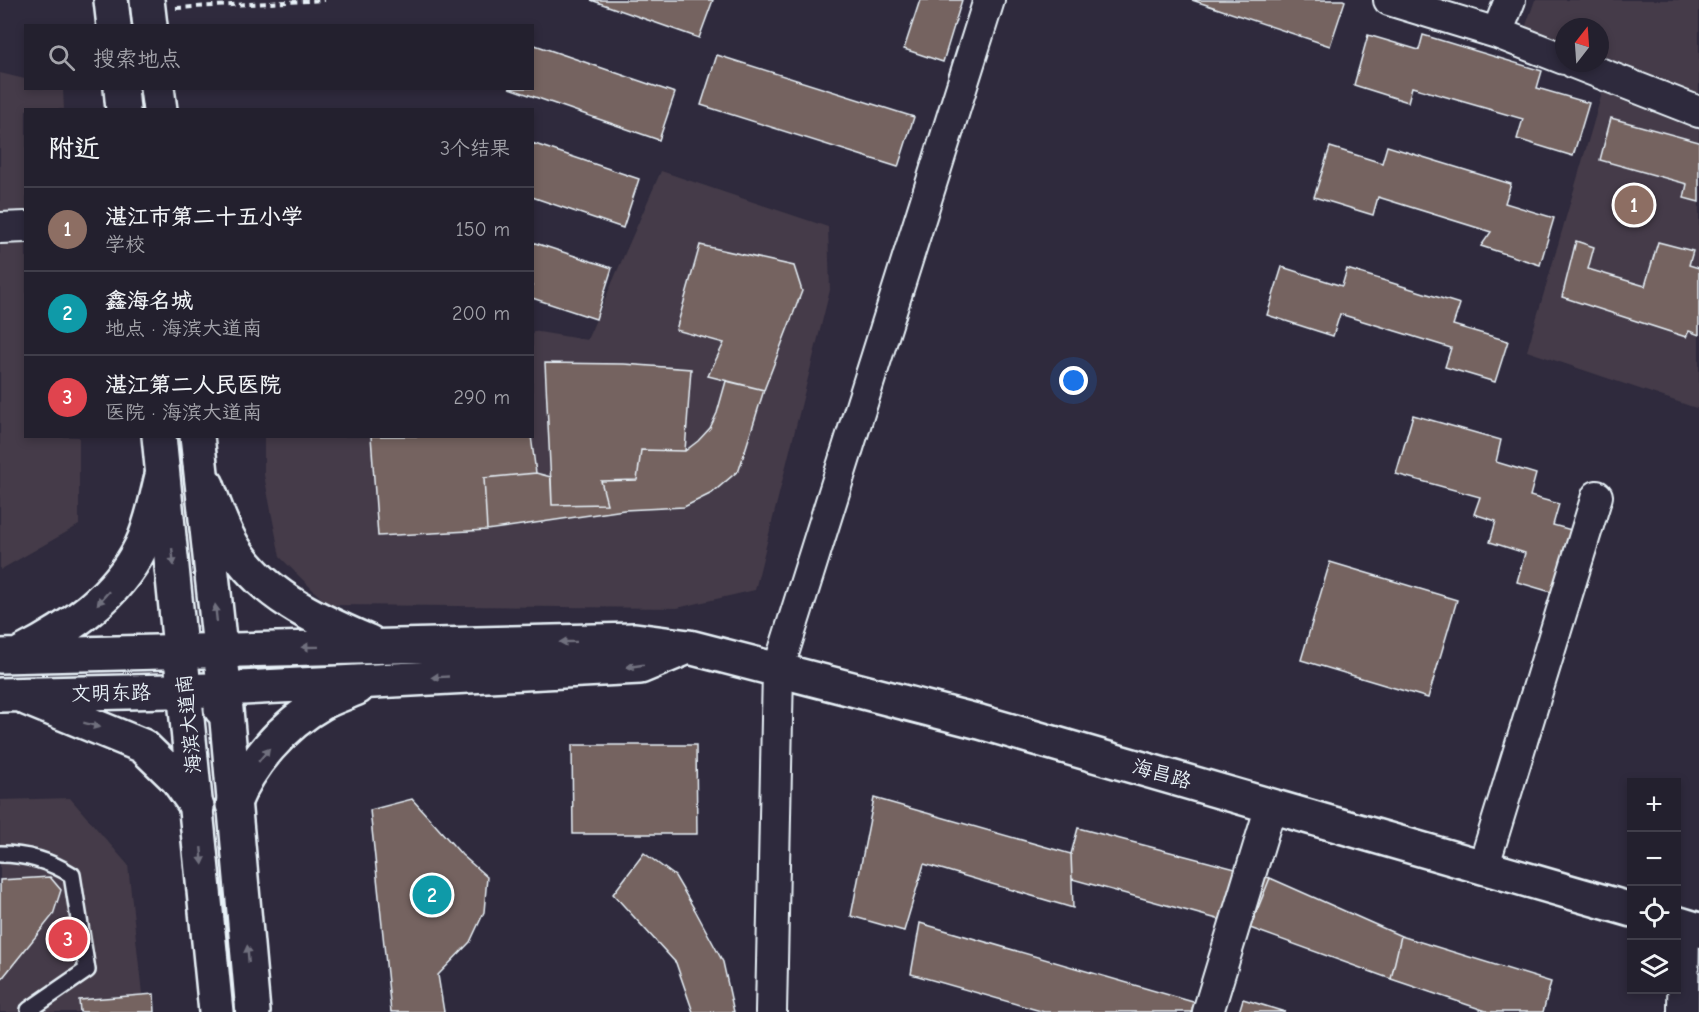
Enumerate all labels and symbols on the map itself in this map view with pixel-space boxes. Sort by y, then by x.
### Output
north arrow [1555,18,1609,72]
pin: 1 [1614,182,1654,228]
your location [1059,366,1088,395]
one-way arrow [168,548,178,567]
one-way arrow [97,591,111,605]
one-way arrow [211,604,221,623]
one-way arrow [559,637,578,646]
one-way arrow [301,642,320,652]
one-way arrow [625,662,644,671]
street label: 海滨大道南 [172,673,206,775]
one-way arrow [431,673,450,682]
street label: 文明东路 [71,681,152,705]
one-way arrow [83,720,101,730]
one-way arrow [257,748,269,763]
street label: 海昌路 [1130,755,1195,794]
one-way arrow [197,846,207,865]
pin: 2 [412,872,452,918]
pin: 3 [48,916,88,962]
one-way arrow [243,944,253,963]

